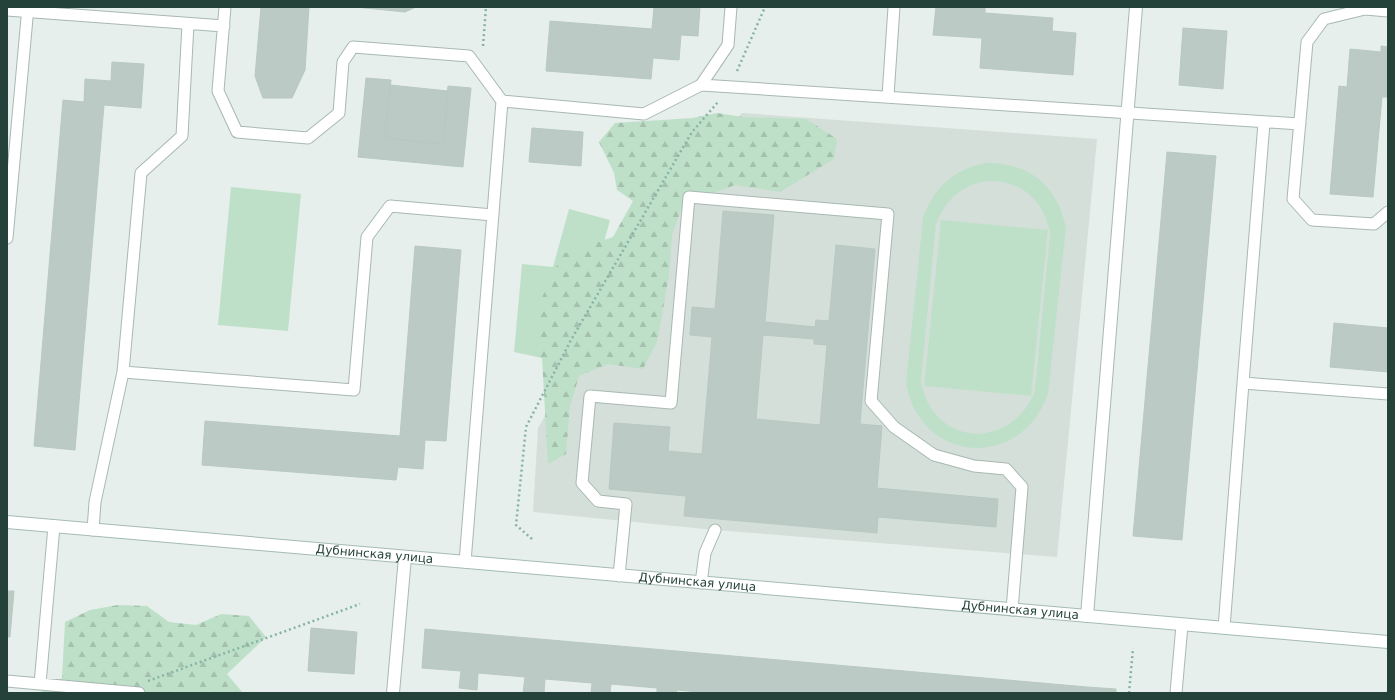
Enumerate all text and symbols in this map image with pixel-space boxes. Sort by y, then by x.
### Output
street label: Дубнинская улица [315,542,434,566]
street label: Дубнинская улица [638,570,757,594]
street label: Дубнинская улица [961,598,1079,622]

